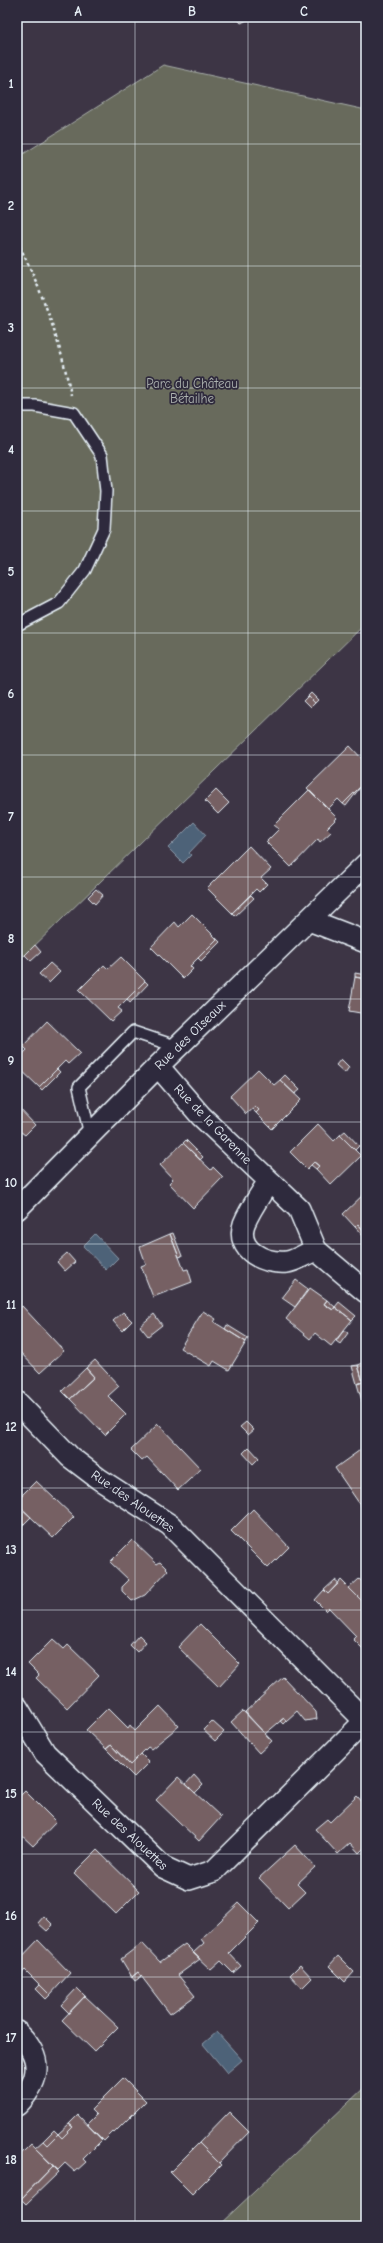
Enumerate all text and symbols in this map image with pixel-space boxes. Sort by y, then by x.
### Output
text: A [74,4,82,19]
text: B [188,4,196,19]
text: C [300,4,308,19]
text: 1 [8,76,14,91]
text: 2 [8,198,14,213]
text: 3 [8,320,14,335]
park label: Parc du Château Bétailhe [146,376,238,406]
text: 4 [8,442,14,457]
text: 5 [8,564,15,579]
text: 6 [8,686,15,701]
text: 7 [8,809,14,824]
text: 8 [8,931,14,946]
street label: Rue des OIseaux [151,997,229,1073]
text: 9 [8,1053,15,1068]
street label: Rue de la Garenne [171,1081,255,1167]
text: 10 [5,1175,17,1190]
text: 11 [6,1297,16,1312]
text: 12 [5,1419,17,1434]
street label: Rue des Alouettes [89,1467,177,1535]
text: 13 [5,1542,17,1557]
text: 14 [5,1664,17,1679]
text: 15 [5,1786,17,1801]
street label: Rue des Alouettes [89,1795,171,1873]
text: 16 [5,1908,17,1923]
text: 17 [6,2030,17,2045]
text: 18 [5,2152,17,2167]

